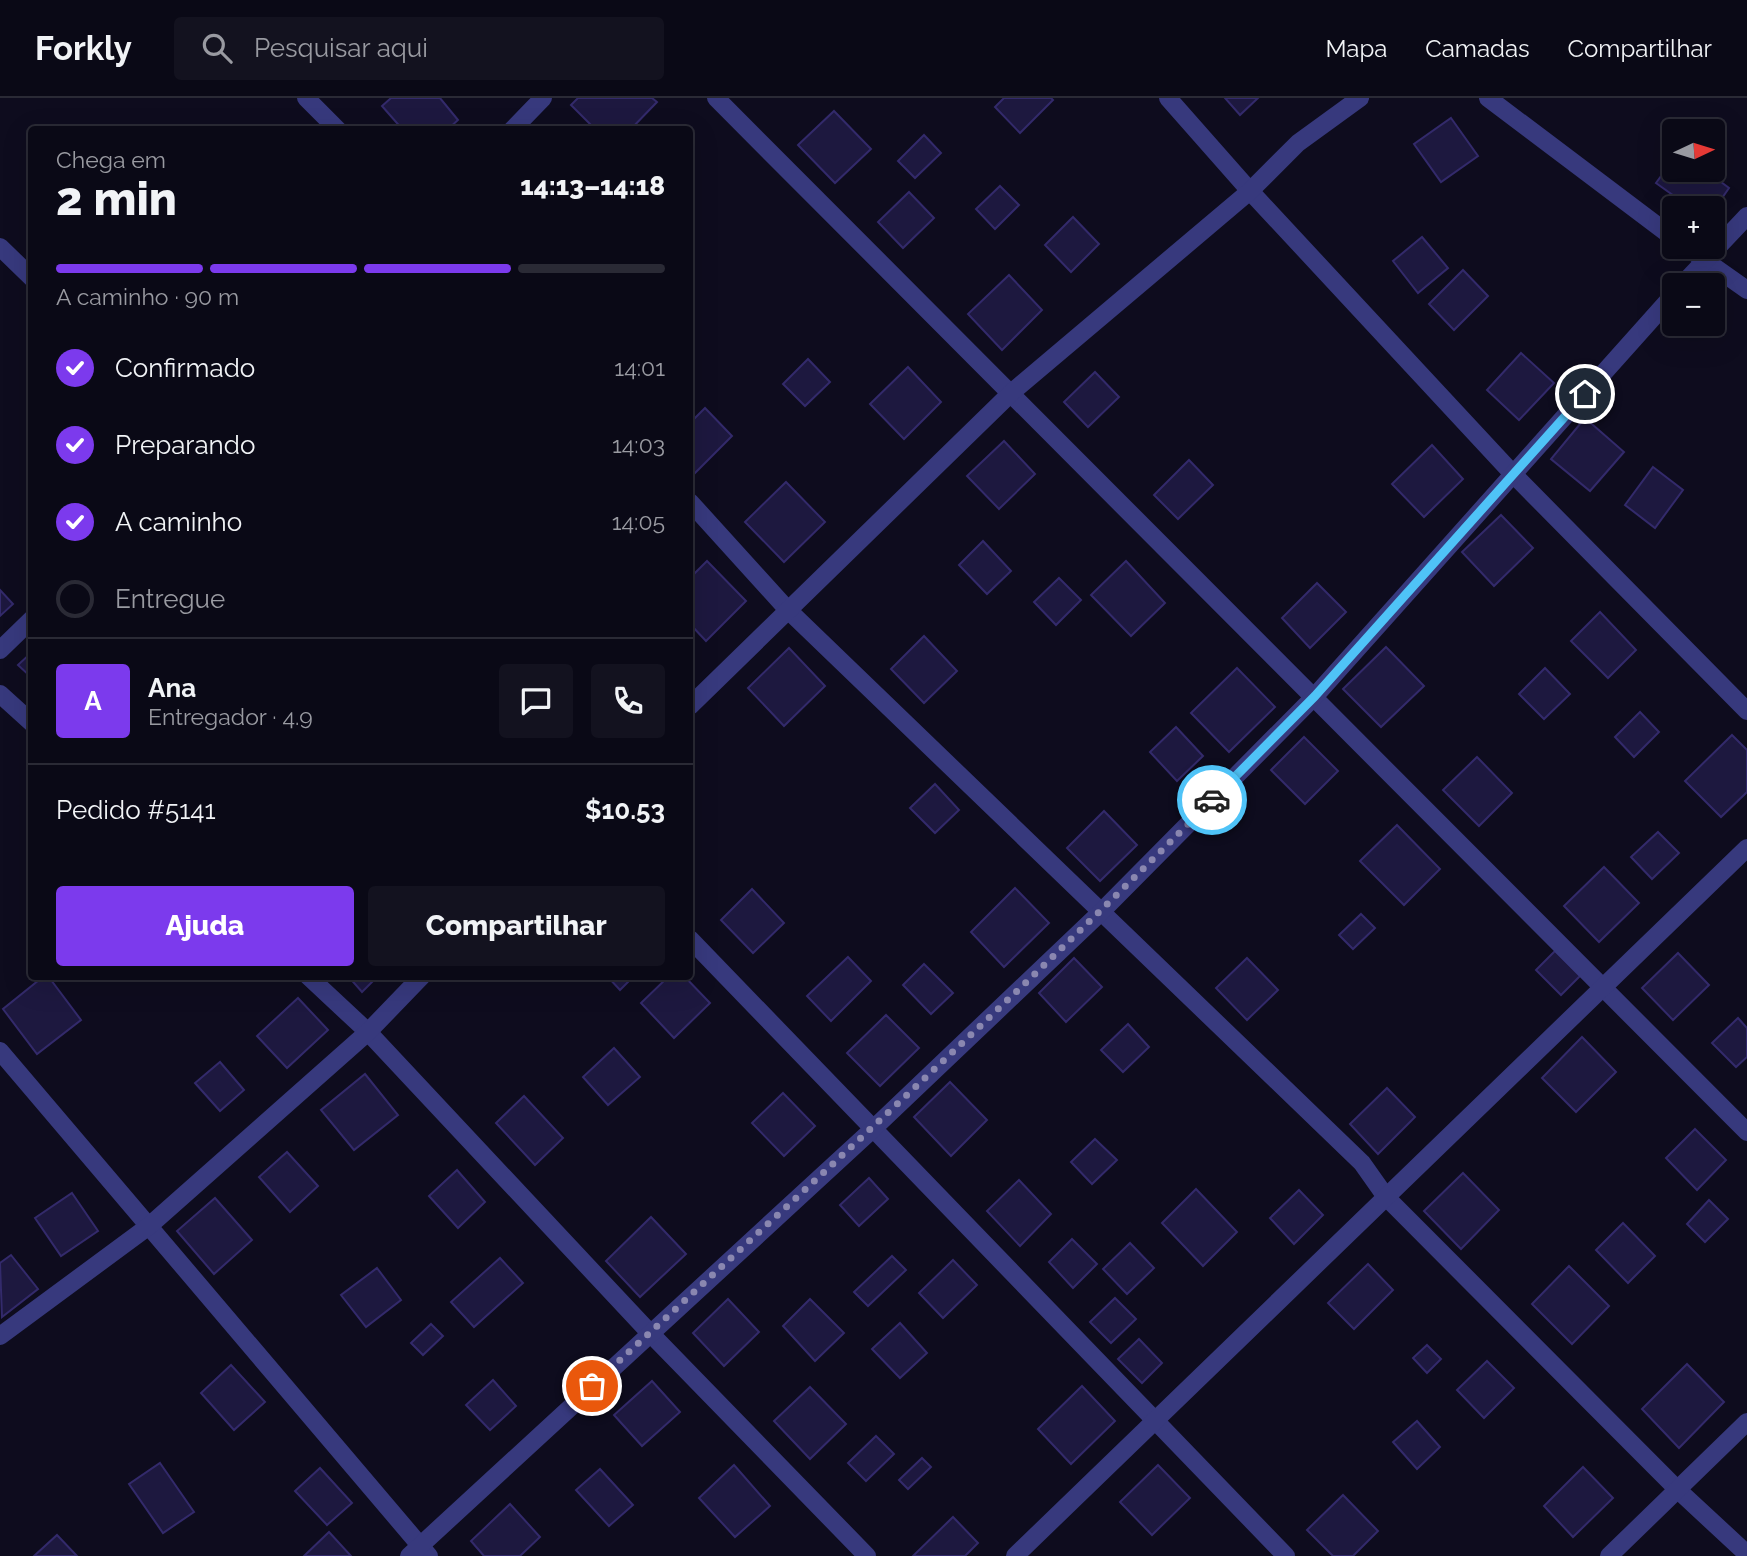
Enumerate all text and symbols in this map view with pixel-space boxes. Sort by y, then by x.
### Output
search box [174,17,664,80]
text: Forkly [35,29,132,68]
icon: search [198,29,236,67]
text: Pesquisar aqui [254,33,428,63]
text: Mapa [1325,34,1387,63]
text: Camadas [1425,34,1530,63]
text: Compartilhar [1568,34,1712,63]
north arrow [1662,119,1726,182]
map controls [1662,119,1725,336]
text: Chega em [56,146,166,173]
text: 14:13–14:18 [520,171,665,201]
text: 2 min [56,172,177,226]
button: + [1662,196,1725,259]
button: − [1662,273,1725,336]
text: A caminho · 90 m [56,283,239,310]
icon: check [56,349,94,387]
text: Confirmado [115,353,255,383]
text: 14:01 [614,354,665,381]
pin [1555,364,1615,424]
icon: home [1566,375,1604,413]
icon: check [56,426,94,464]
text: Preparando [115,430,255,460]
text: 14:03 [612,431,665,458]
icon: check [56,503,94,541]
text: A caminho [115,507,242,537]
text: 14:05 [612,508,665,535]
text: Entregue [115,584,225,614]
button: chat [499,664,573,738]
button: phone [591,664,665,738]
text: Ana [148,673,196,703]
text: A [84,686,102,716]
text: Entregador · 4.9 [148,703,313,730]
courier [1177,765,1247,835]
icon: car [1193,781,1231,819]
text: Pedido #5141 [56,795,216,825]
text: $10.53 [585,795,665,825]
button: Ajuda [56,886,354,966]
button: Compartilhar [368,886,665,966]
pin [562,1356,622,1416]
icon: bag [573,1367,611,1405]

